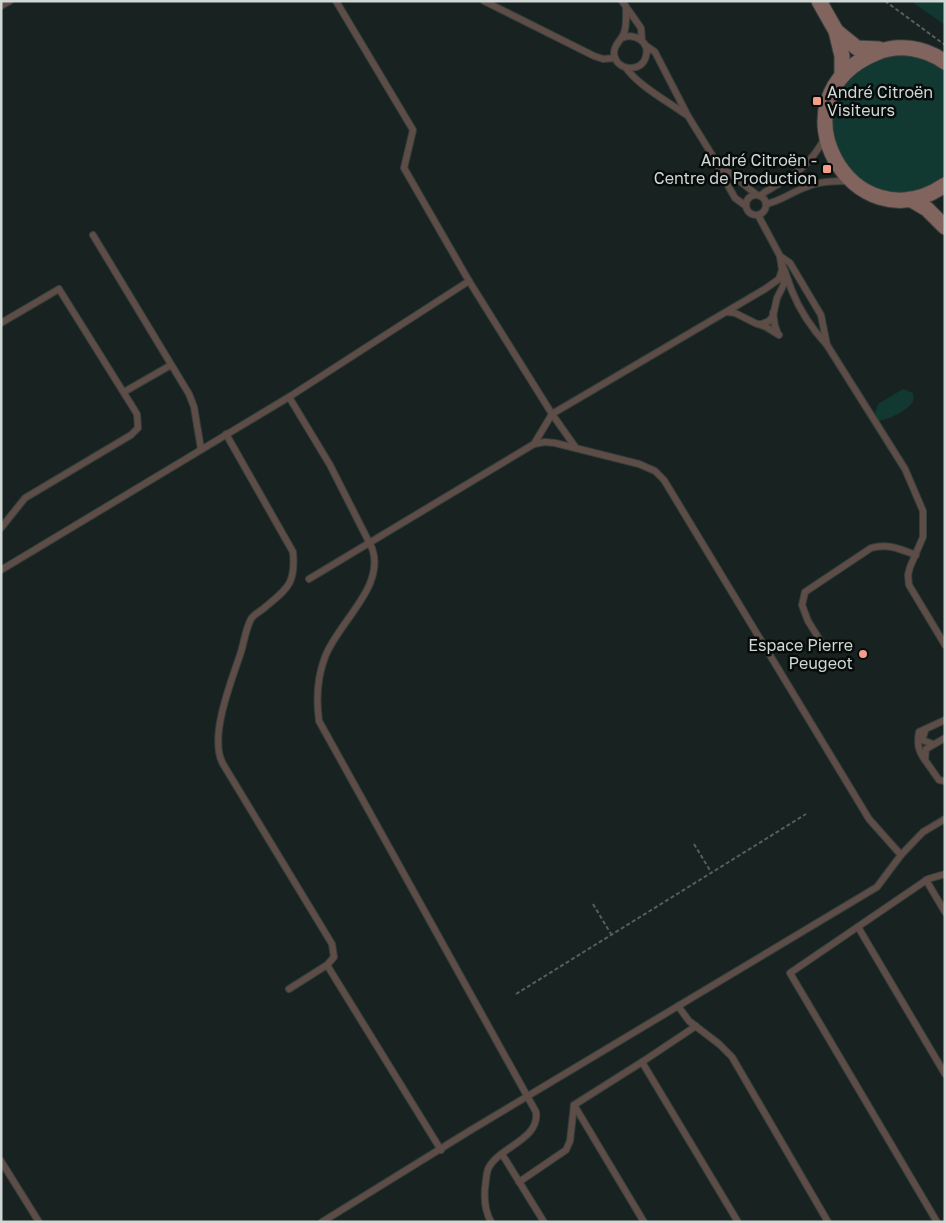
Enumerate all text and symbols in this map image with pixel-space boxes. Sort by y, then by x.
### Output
place label: André Citroën Visiteurs [827,82,933,120]
marker: André Citroën Visiteurs [811,95,823,107]
place label: André Citroën - Centre de Production [654,150,817,188]
marker: André Citroën - Centre de Production [821,163,833,175]
place label: Espace Pierre Peugeot [748,635,853,673]
marker: Espace Pierre Peugeot [857,648,869,660]

